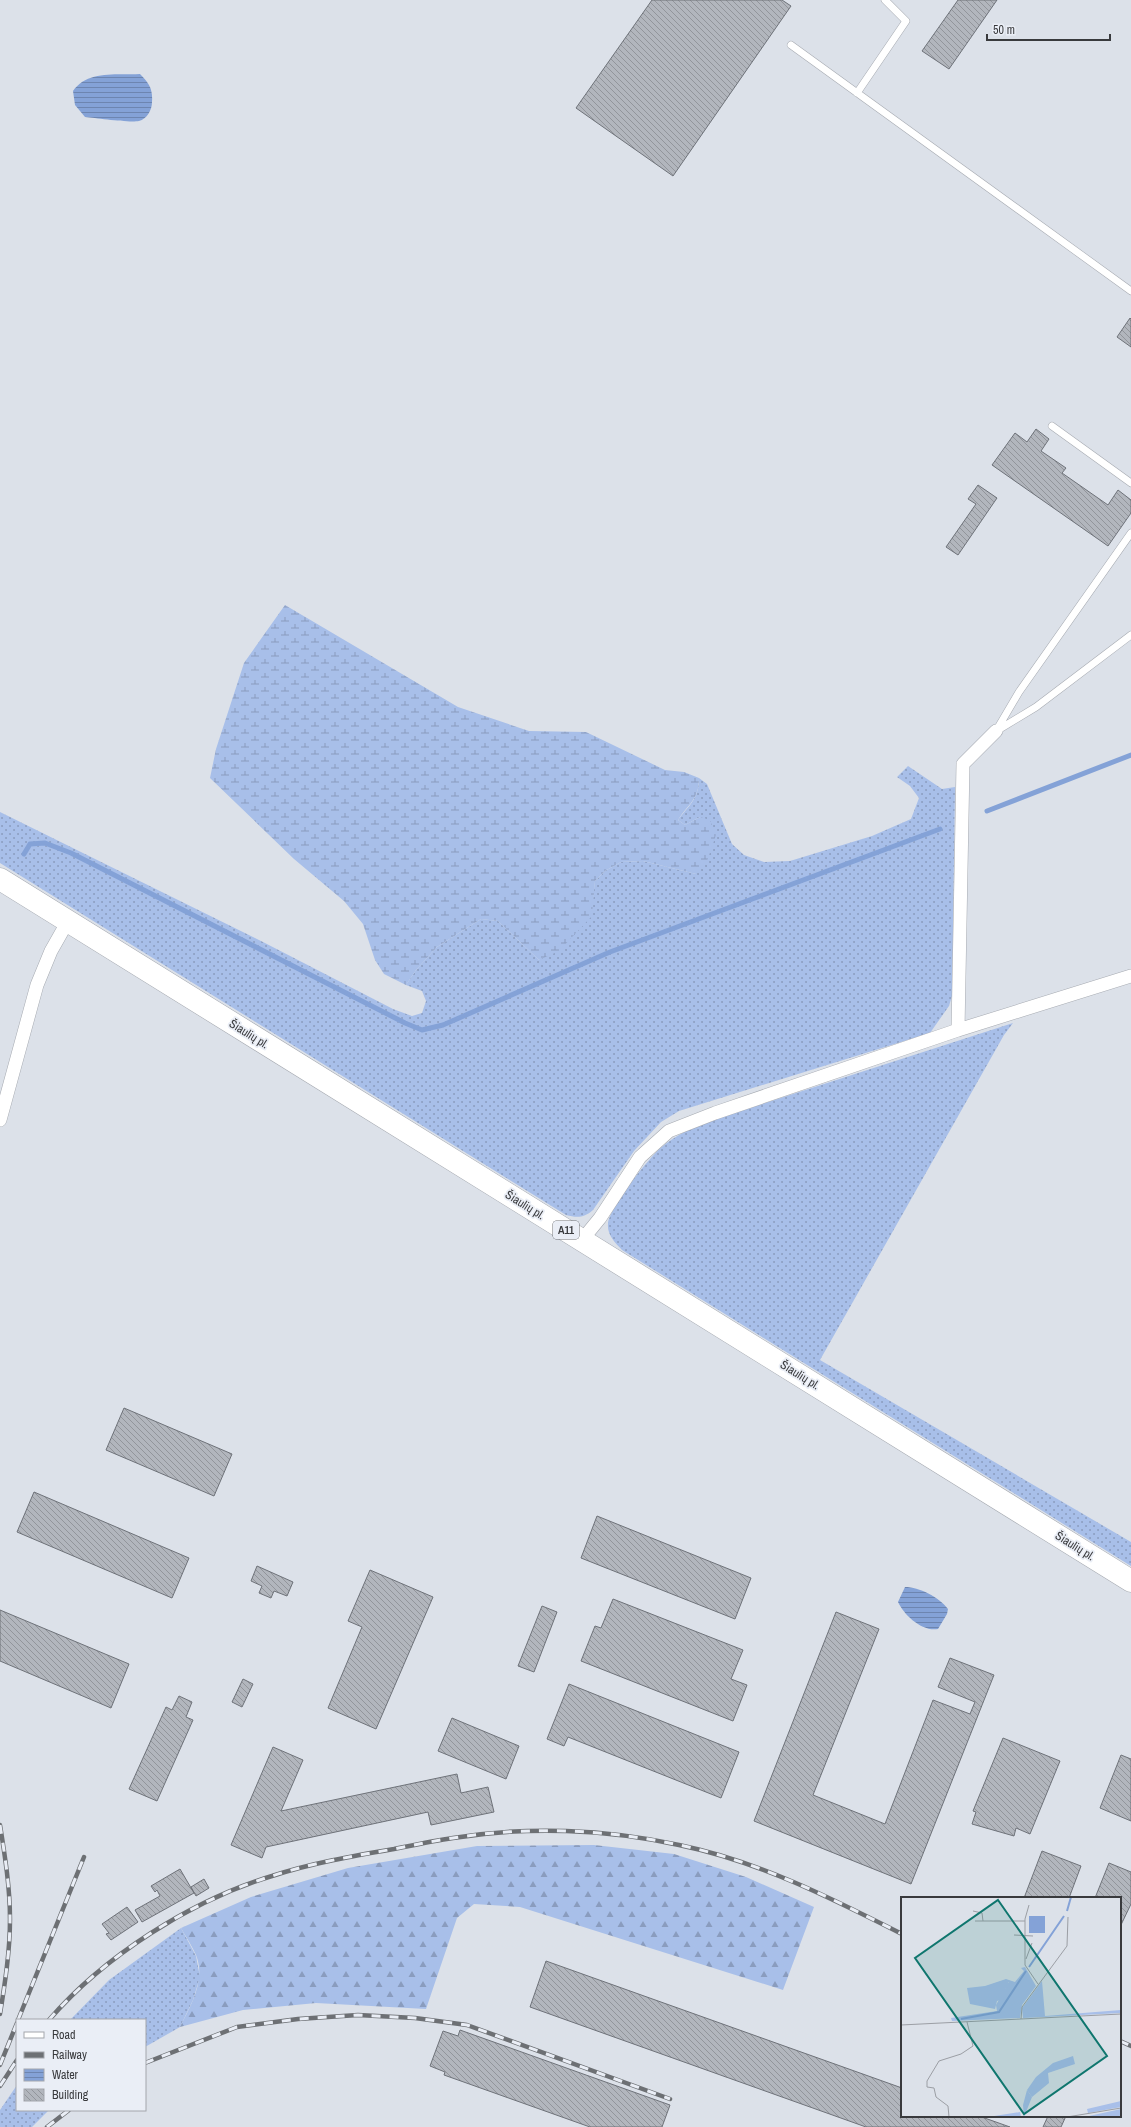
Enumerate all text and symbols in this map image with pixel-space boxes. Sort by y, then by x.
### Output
scale bar [987,16,1110,42]
text: 50 m [993,22,1015,38]
street label: Šiaulių pl. [226,1016,272,1052]
street label: Šiaulių pl. [502,1187,548,1223]
road number: A11 [553,1221,579,1239]
street label: Šiaulių pl. [777,1357,823,1393]
street label: Šiaulių pl. [1052,1528,1098,1564]
inset map [901,1897,1121,2117]
legend [16,2019,146,2111]
text: Road [52,2027,76,2043]
text: Railway [52,2047,87,2063]
text: Water [52,2067,79,2083]
text: Building [52,2087,89,2103]

